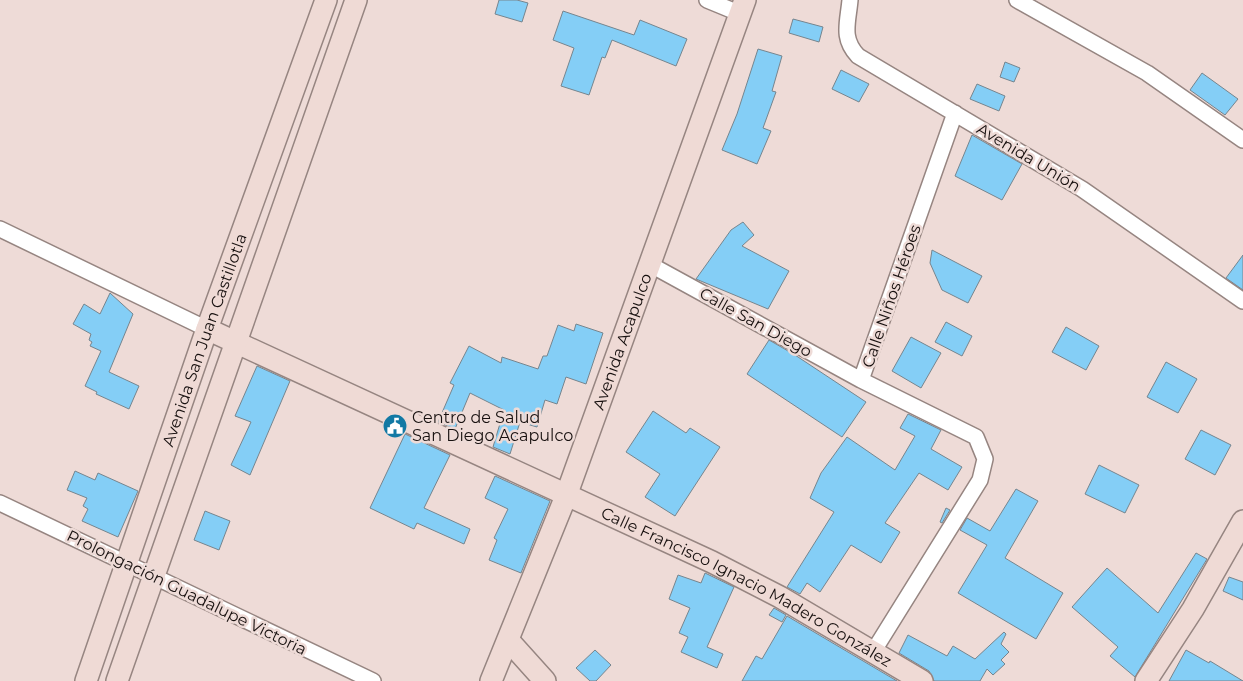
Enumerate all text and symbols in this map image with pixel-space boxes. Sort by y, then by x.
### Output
street label: Avenida Unión [974,119,1084,196]
street label: Calle Niños Héroes [858,222,925,370]
street label: Avenida San Juan Castillotla [158,231,251,449]
street label: Avenida Acapulco [589,271,656,412]
street label: Calle San Diego [696,284,815,361]
place label: Centro de Salud San Diego Acapulco [412,408,573,445]
public building icon: Centro de Salud San Diego Acapulco [382,413,408,439]
street label: Calle Francisco Ignacio Madero González [598,503,895,671]
street label: Prolongación Guadalupe Victoria [64,526,310,659]

